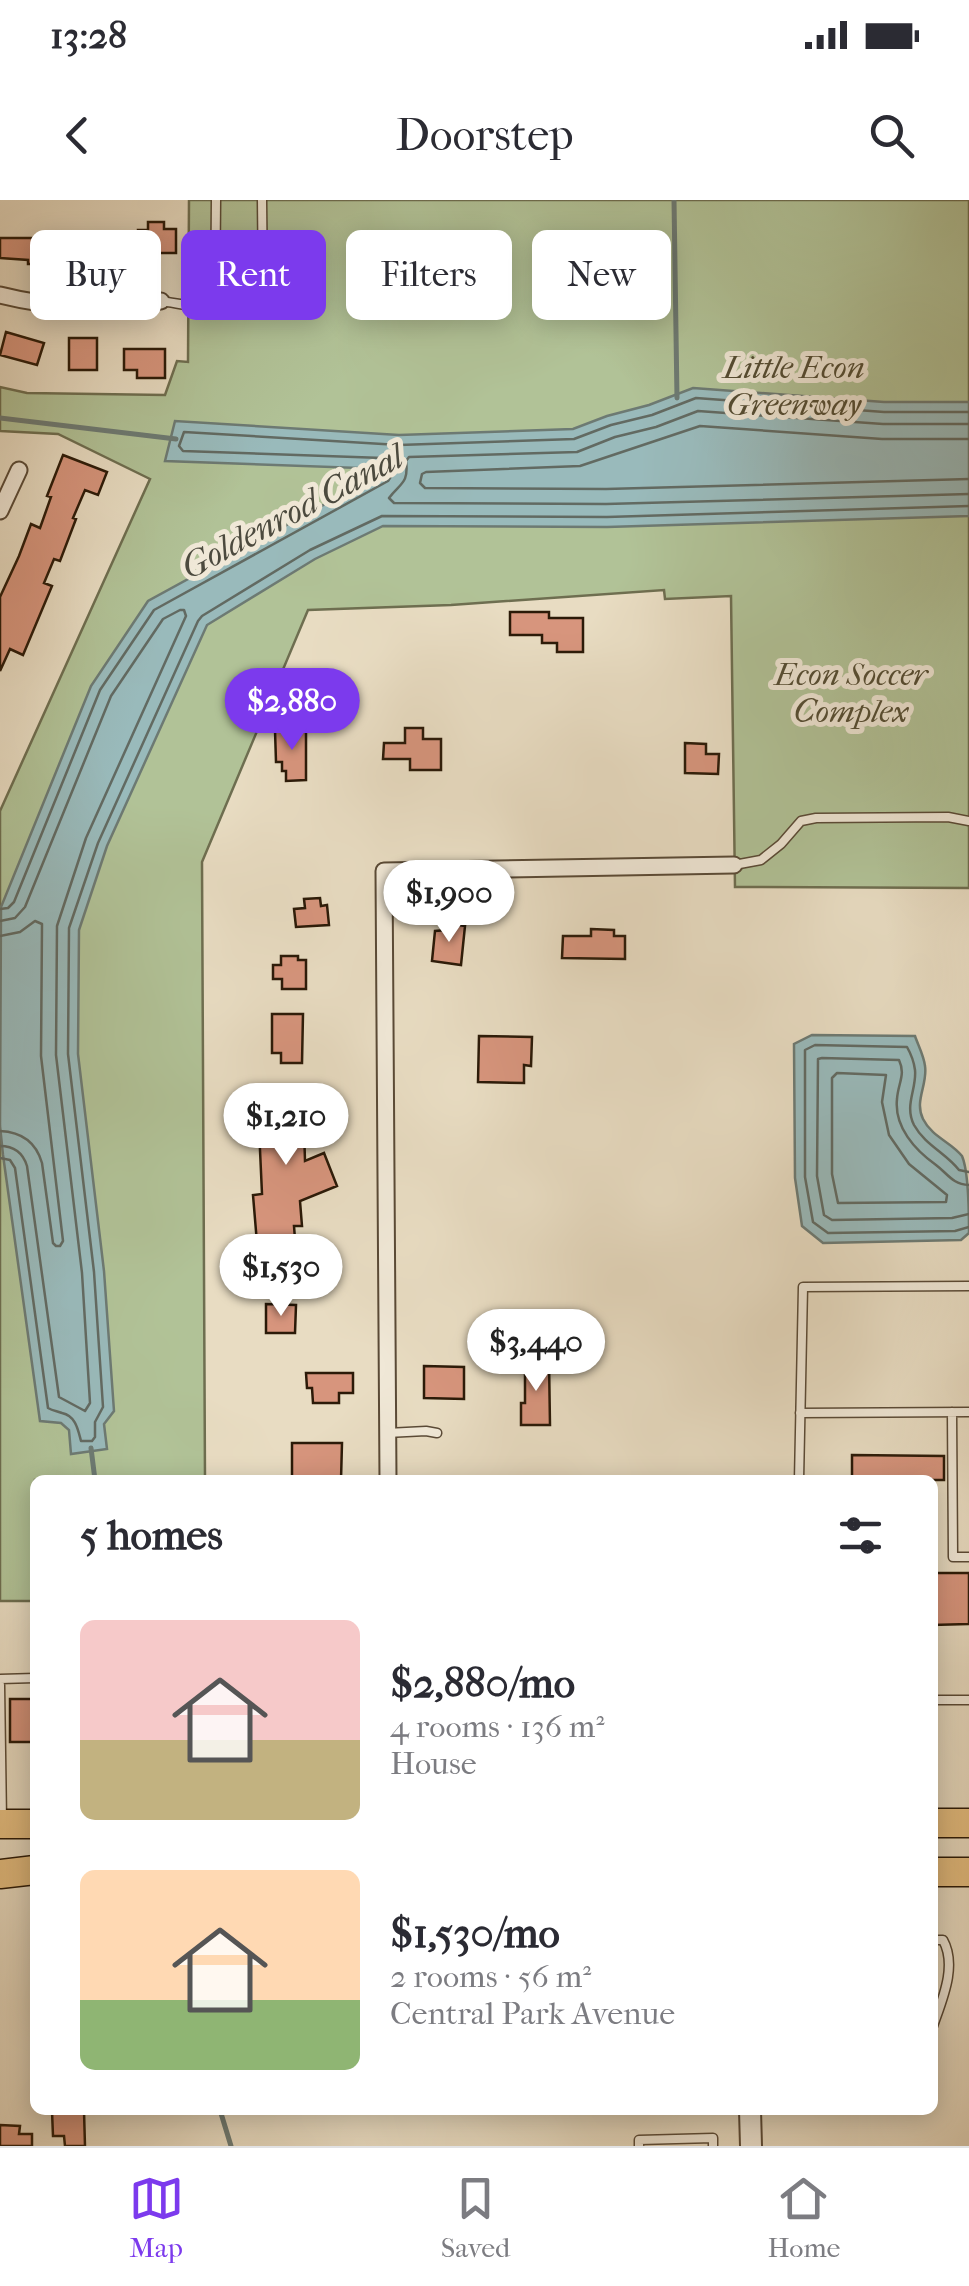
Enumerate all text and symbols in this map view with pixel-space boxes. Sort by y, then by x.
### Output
text: 13:28 [50,13,127,58]
icon: back [50,108,105,163]
icon: search [864,108,919,163]
text: Doorstep [395,109,574,162]
chip: Buy [30,230,161,320]
chip: Rent [181,230,326,320]
chip: Filters [346,230,512,320]
chip: New [532,230,671,320]
park label: Little Econ Greenway [721,349,865,423]
water label: Goldenrod Canal [174,435,413,588]
park label: Econ Soccer Complex [773,656,930,730]
pin: $2,880 [211,668,373,753]
text: $2,880 [247,682,337,719]
pin: $1,900 [368,860,530,945]
text: $1,900 [405,874,493,911]
pin: $1,210 [205,1083,367,1168]
text: $1,210 [246,1097,327,1134]
pin: $1,530 [200,1234,362,1319]
text: $1,530 [242,1248,320,1285]
pin: $3,440 [455,1309,617,1394]
text: $3,440 [489,1323,583,1360]
icon: filters [833,1508,888,1563]
text: 5 homes [80,1511,223,1560]
text: $2,880/mo [390,1659,575,1708]
icon: home [160,1660,280,1780]
text: 4 rooms · 136 m² [390,1708,604,1745]
text: House [390,1745,477,1782]
text: $1,530/mo [390,1909,560,1958]
icon: home [160,1910,280,2030]
text: 2 rooms · 56 m² [390,1958,591,1995]
text: Central Park Avenue [390,1995,675,2032]
tab: Map [129,2171,184,2264]
tab: Saved [441,2171,510,2264]
tab: Home [768,2171,840,2264]

